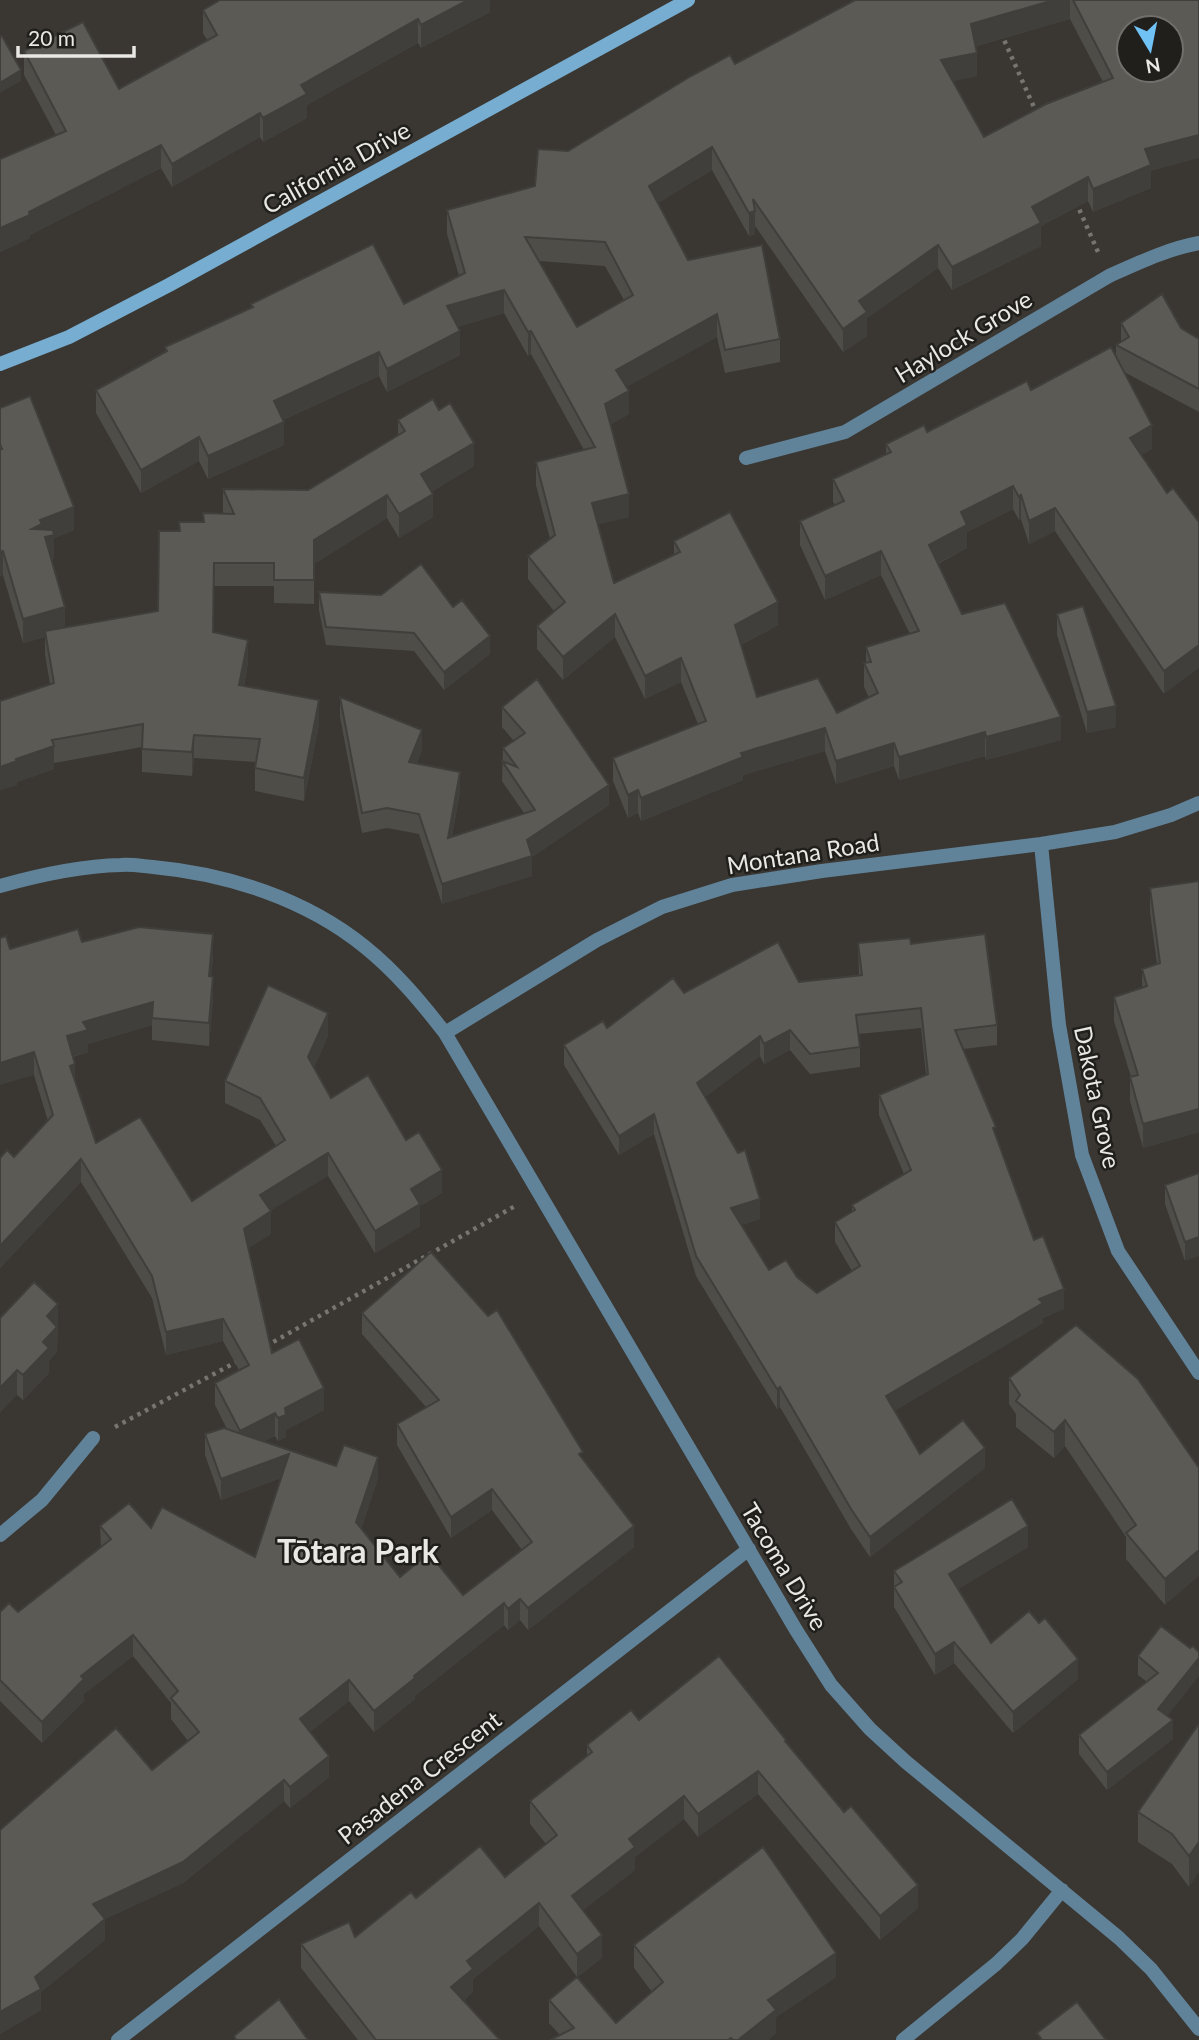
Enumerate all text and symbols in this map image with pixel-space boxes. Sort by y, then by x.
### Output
scale bar [18,14,133,58]
north arrow [1115,14,1185,84]
text: 20 m [28,25,75,50]
text: N [1144,54,1162,79]
street label: California Drive [257,115,415,219]
street label: Haylock Grove [889,284,1037,388]
street label: Montana Road [725,827,881,879]
street label: Dakota Grove [1069,1023,1127,1171]
street label: Tacoma Drive [736,1497,834,1635]
district label: Tōtara Park [277,1531,440,1570]
street label: Pasadena Crescent [332,1704,507,1850]

